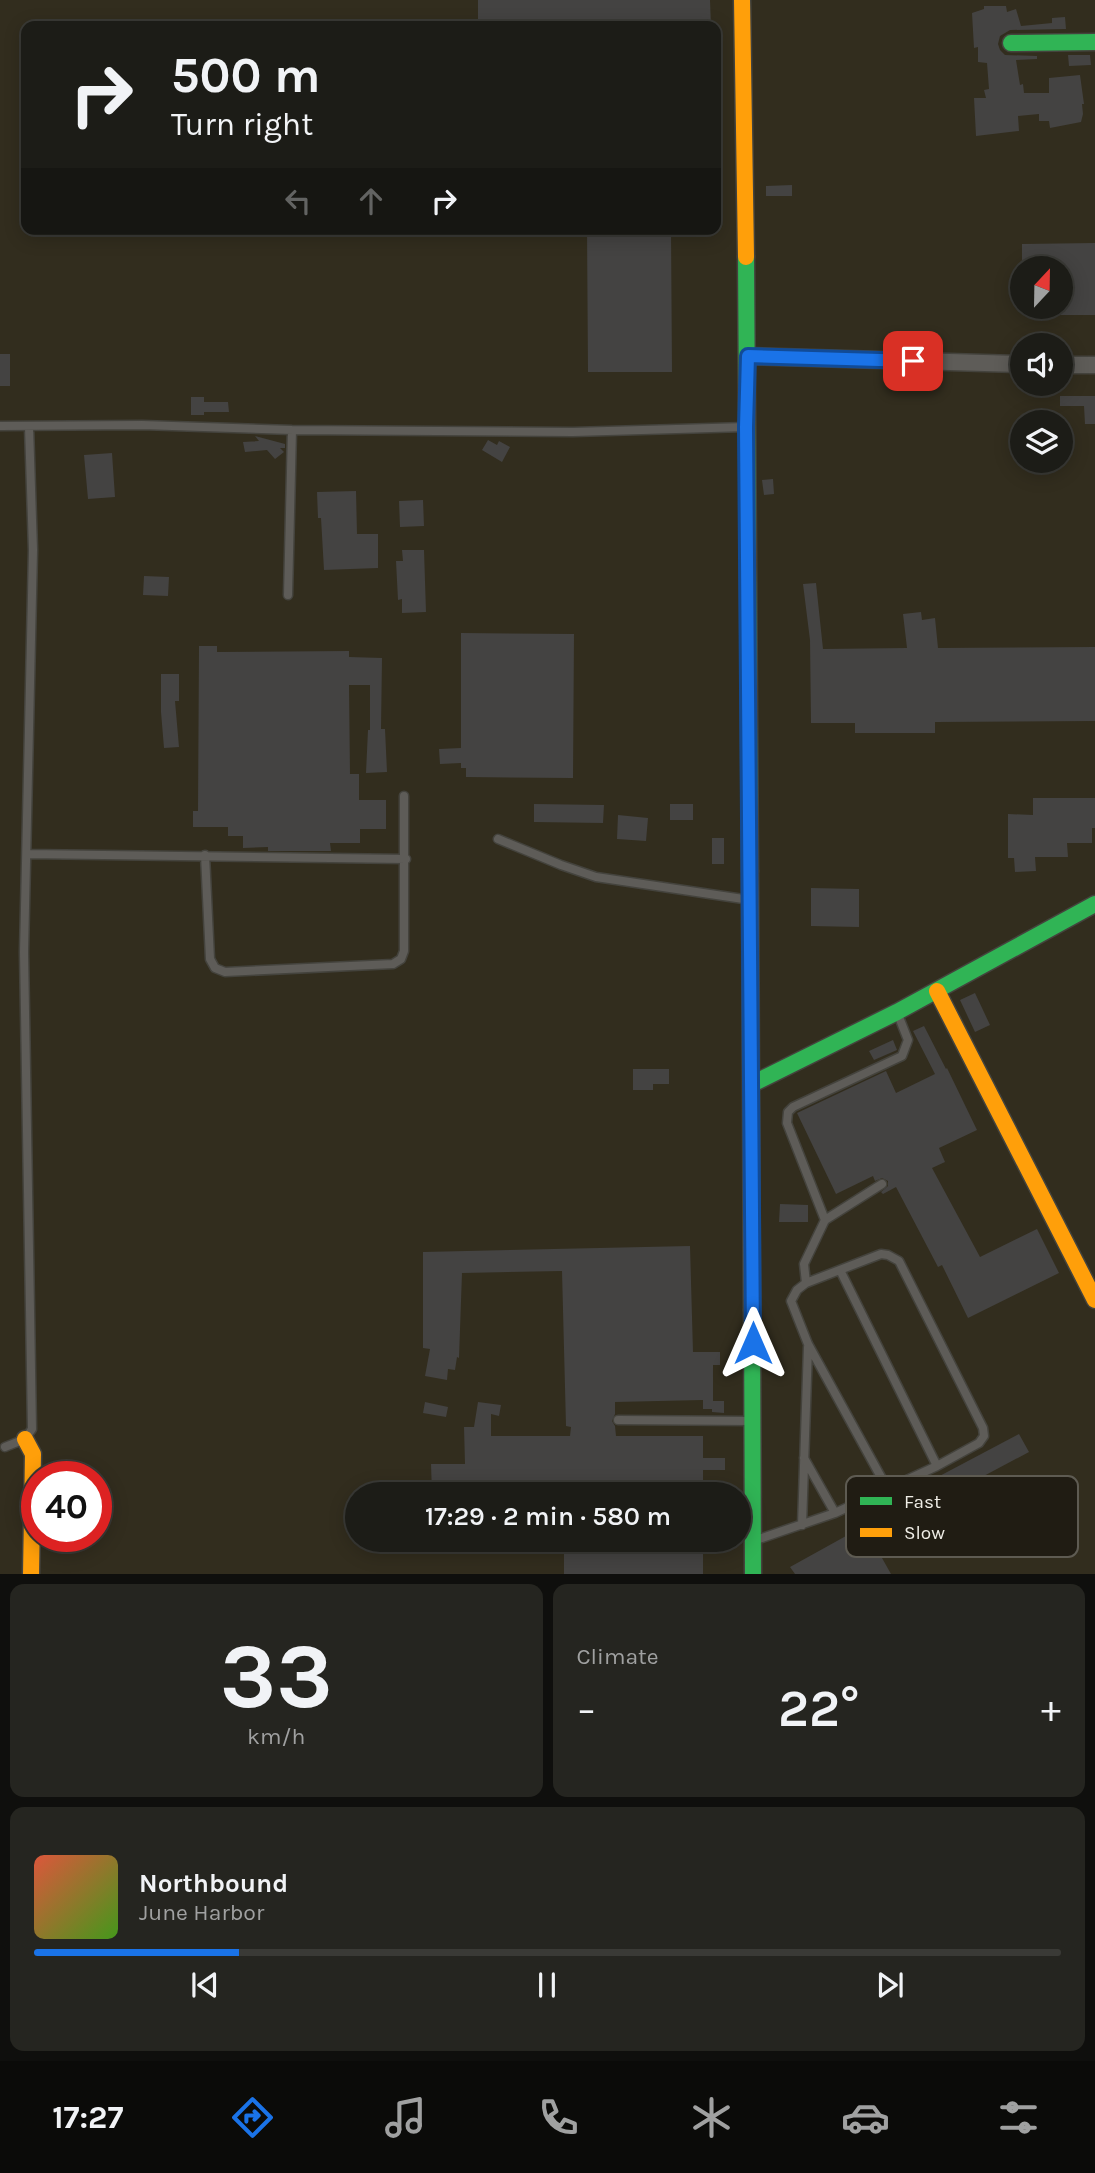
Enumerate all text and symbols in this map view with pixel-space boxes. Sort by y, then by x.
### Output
text: 500 m [171,47,320,104]
icon: right [56,49,147,140]
text: Turn right [171,106,313,143]
icon: left [279,182,317,220]
icon: ahead [352,182,390,220]
icon: right [425,182,463,220]
north arrow [1010,256,1073,318]
map controls [1010,256,1073,473]
pin [883,331,943,391]
button: sound [1010,333,1073,396]
icon: arrive [894,342,932,380]
button: layers [1010,410,1073,473]
position arrow [716,1306,790,1380]
speed limit sign: 40 [21,1461,112,1552]
legend [846,1476,1078,1557]
text: Fast [904,1491,941,1513]
text: 17:29 · 2 min · 580 m [425,1501,671,1532]
text: Slow [904,1522,945,1544]
text: 33 [220,1624,333,1730]
text: Climate [577,1643,659,1670]
text: 22° [778,1678,860,1739]
text: − [577,1687,596,1732]
text: + [1041,1687,1061,1732]
text: km/h [247,1723,305,1750]
text: Northbound [139,1868,288,1899]
text: June Harbor [139,1899,264,1926]
icon: previous [186,1966,224,2004]
icon: pause [528,1966,566,2004]
icon: next [871,1966,909,2004]
icon: directions [228,2093,277,2142]
icon: music [381,2093,430,2142]
icon: phone [534,2093,583,2142]
icon: climate [687,2093,736,2142]
icon: car [841,2093,890,2142]
icon: filters [994,2093,1043,2142]
text: 17:27 [52,2099,123,2136]

